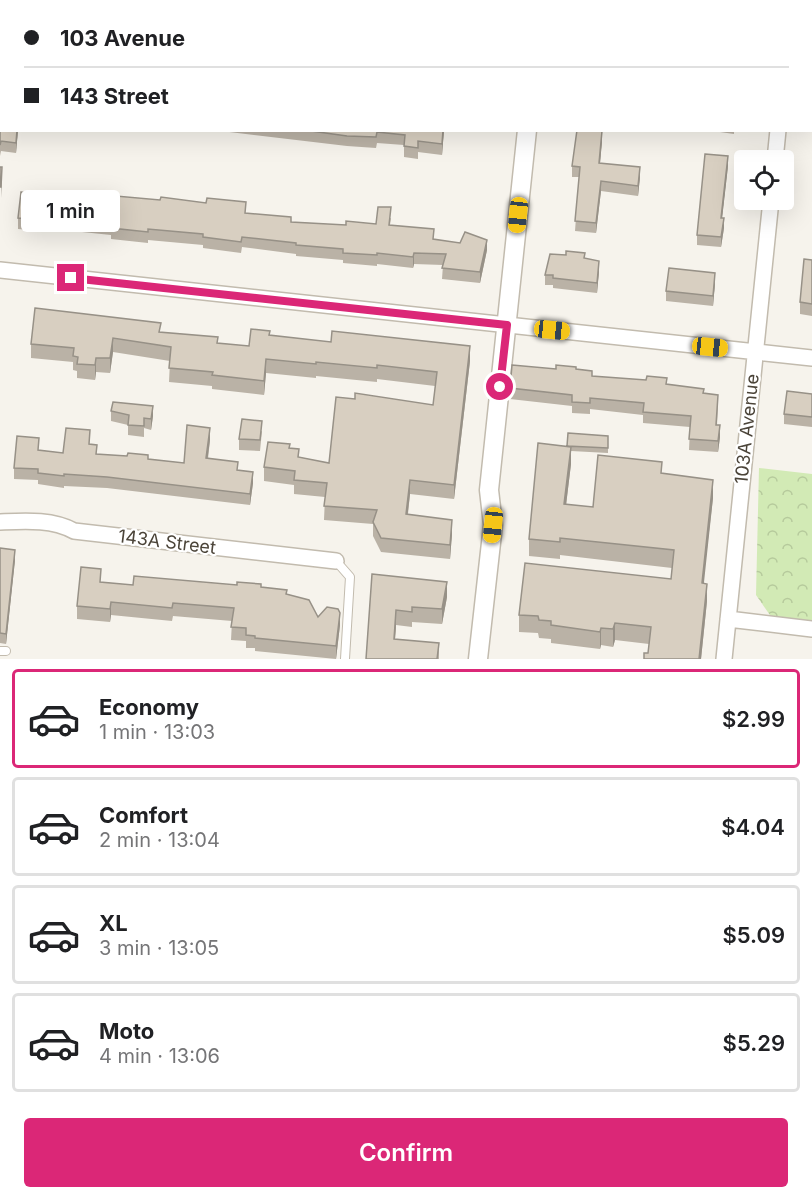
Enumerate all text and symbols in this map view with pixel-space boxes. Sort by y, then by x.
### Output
text: 103 Avenue [60,25,185,51]
text: 143 Street [60,83,169,109]
map controls [734,150,794,210]
button: locate [734,150,794,210]
callout: 1 min [22,191,121,233]
car [507,196,529,234]
text: 1 min [46,199,95,223]
route end [57,264,84,291]
car [533,319,571,341]
car [691,336,729,358]
route start [486,373,513,400]
street label: 103A Avenue [730,373,763,485]
car [482,506,504,544]
street label: 143A Street [117,525,217,558]
icon: car [27,692,81,746]
text: Economy [99,694,199,720]
text: $2.99 [722,706,785,732]
text: 1 min · 13:03 [99,720,215,744]
icon: car [27,800,81,854]
text: Comfort [99,802,188,828]
text: $4.04 [721,814,785,840]
text: 2 min · 13:04 [99,828,220,852]
icon: car [27,908,81,962]
text: XL [99,910,128,936]
text: $5.09 [722,922,785,948]
text: 3 min · 13:05 [99,936,219,960]
icon: car [27,1016,81,1070]
text: Moto [99,1018,154,1044]
text: $5.29 [723,1030,785,1056]
text: 4 min · 13:06 [99,1044,220,1068]
button: Confirm [24,1118,788,1187]

